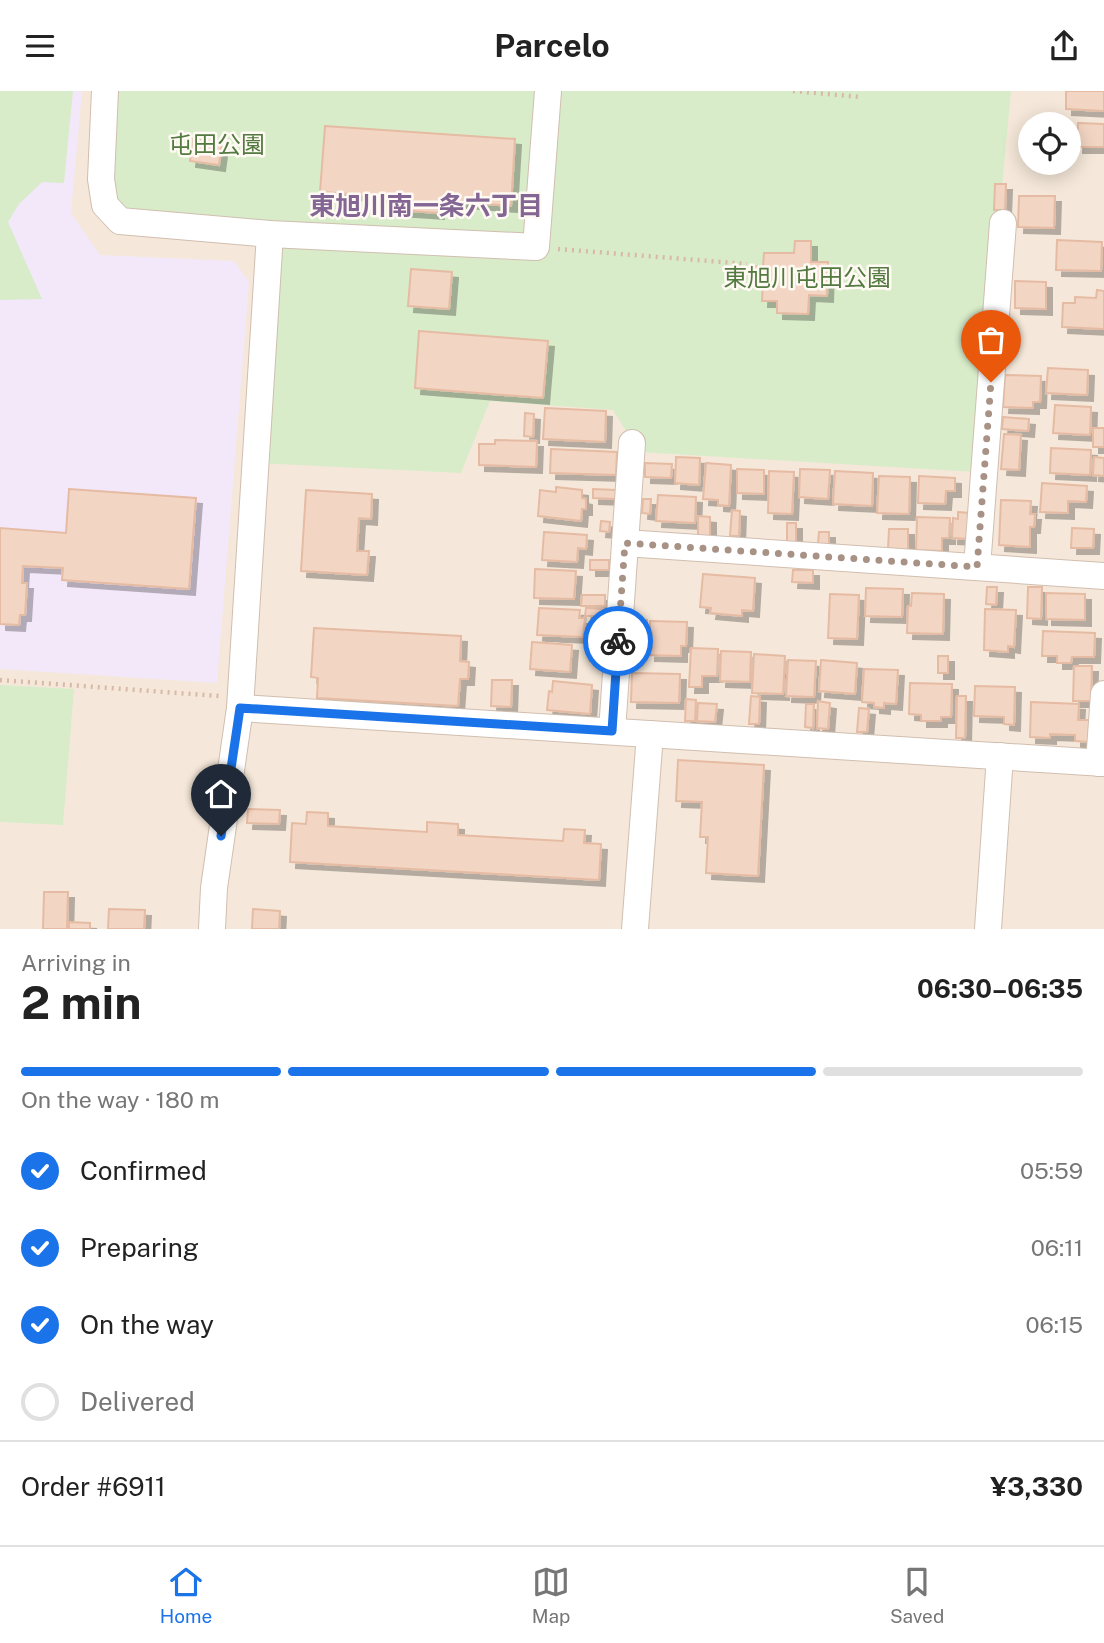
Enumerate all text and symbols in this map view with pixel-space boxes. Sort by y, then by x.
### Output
icon: menu [21,27,59,65]
text: Parcelo [494,27,610,64]
icon: share [1045,27,1083,65]
map controls [1018,112,1081,175]
button: locate [1018,112,1081,175]
park label: 屯田公園 [169,130,265,158]
district label: 東旭川南一条六丁目 [309,190,543,221]
park label: 東旭川屯田公園 [723,263,891,291]
pin [961,310,1021,382]
icon: bag [972,321,1010,359]
courier [583,606,653,676]
icon: bike [599,622,637,660]
pin [191,764,251,836]
icon: home [202,775,240,813]
text: Arriving in [21,949,131,976]
text: 06:30–06:35 [917,973,1083,1004]
text: 2 min [21,975,141,1029]
text: On the way · 180 m [21,1086,219,1113]
icon: check [21,1152,59,1190]
text: Confirmed [80,1155,207,1186]
text: 05:59 [1020,1157,1083,1184]
icon: check [21,1229,59,1267]
text: Preparing [80,1232,199,1263]
text: 06:11 [1031,1234,1083,1261]
icon: check [21,1306,59,1344]
text: On the way [80,1309,214,1340]
text: 06:15 [1025,1311,1083,1338]
text: Delivered [80,1386,195,1417]
text: Order #6911 [21,1471,166,1502]
text: ¥3,330 [990,1471,1083,1502]
tab: Home [160,1563,212,1627]
tab: Map [532,1563,570,1627]
tab: Saved [890,1563,944,1627]

